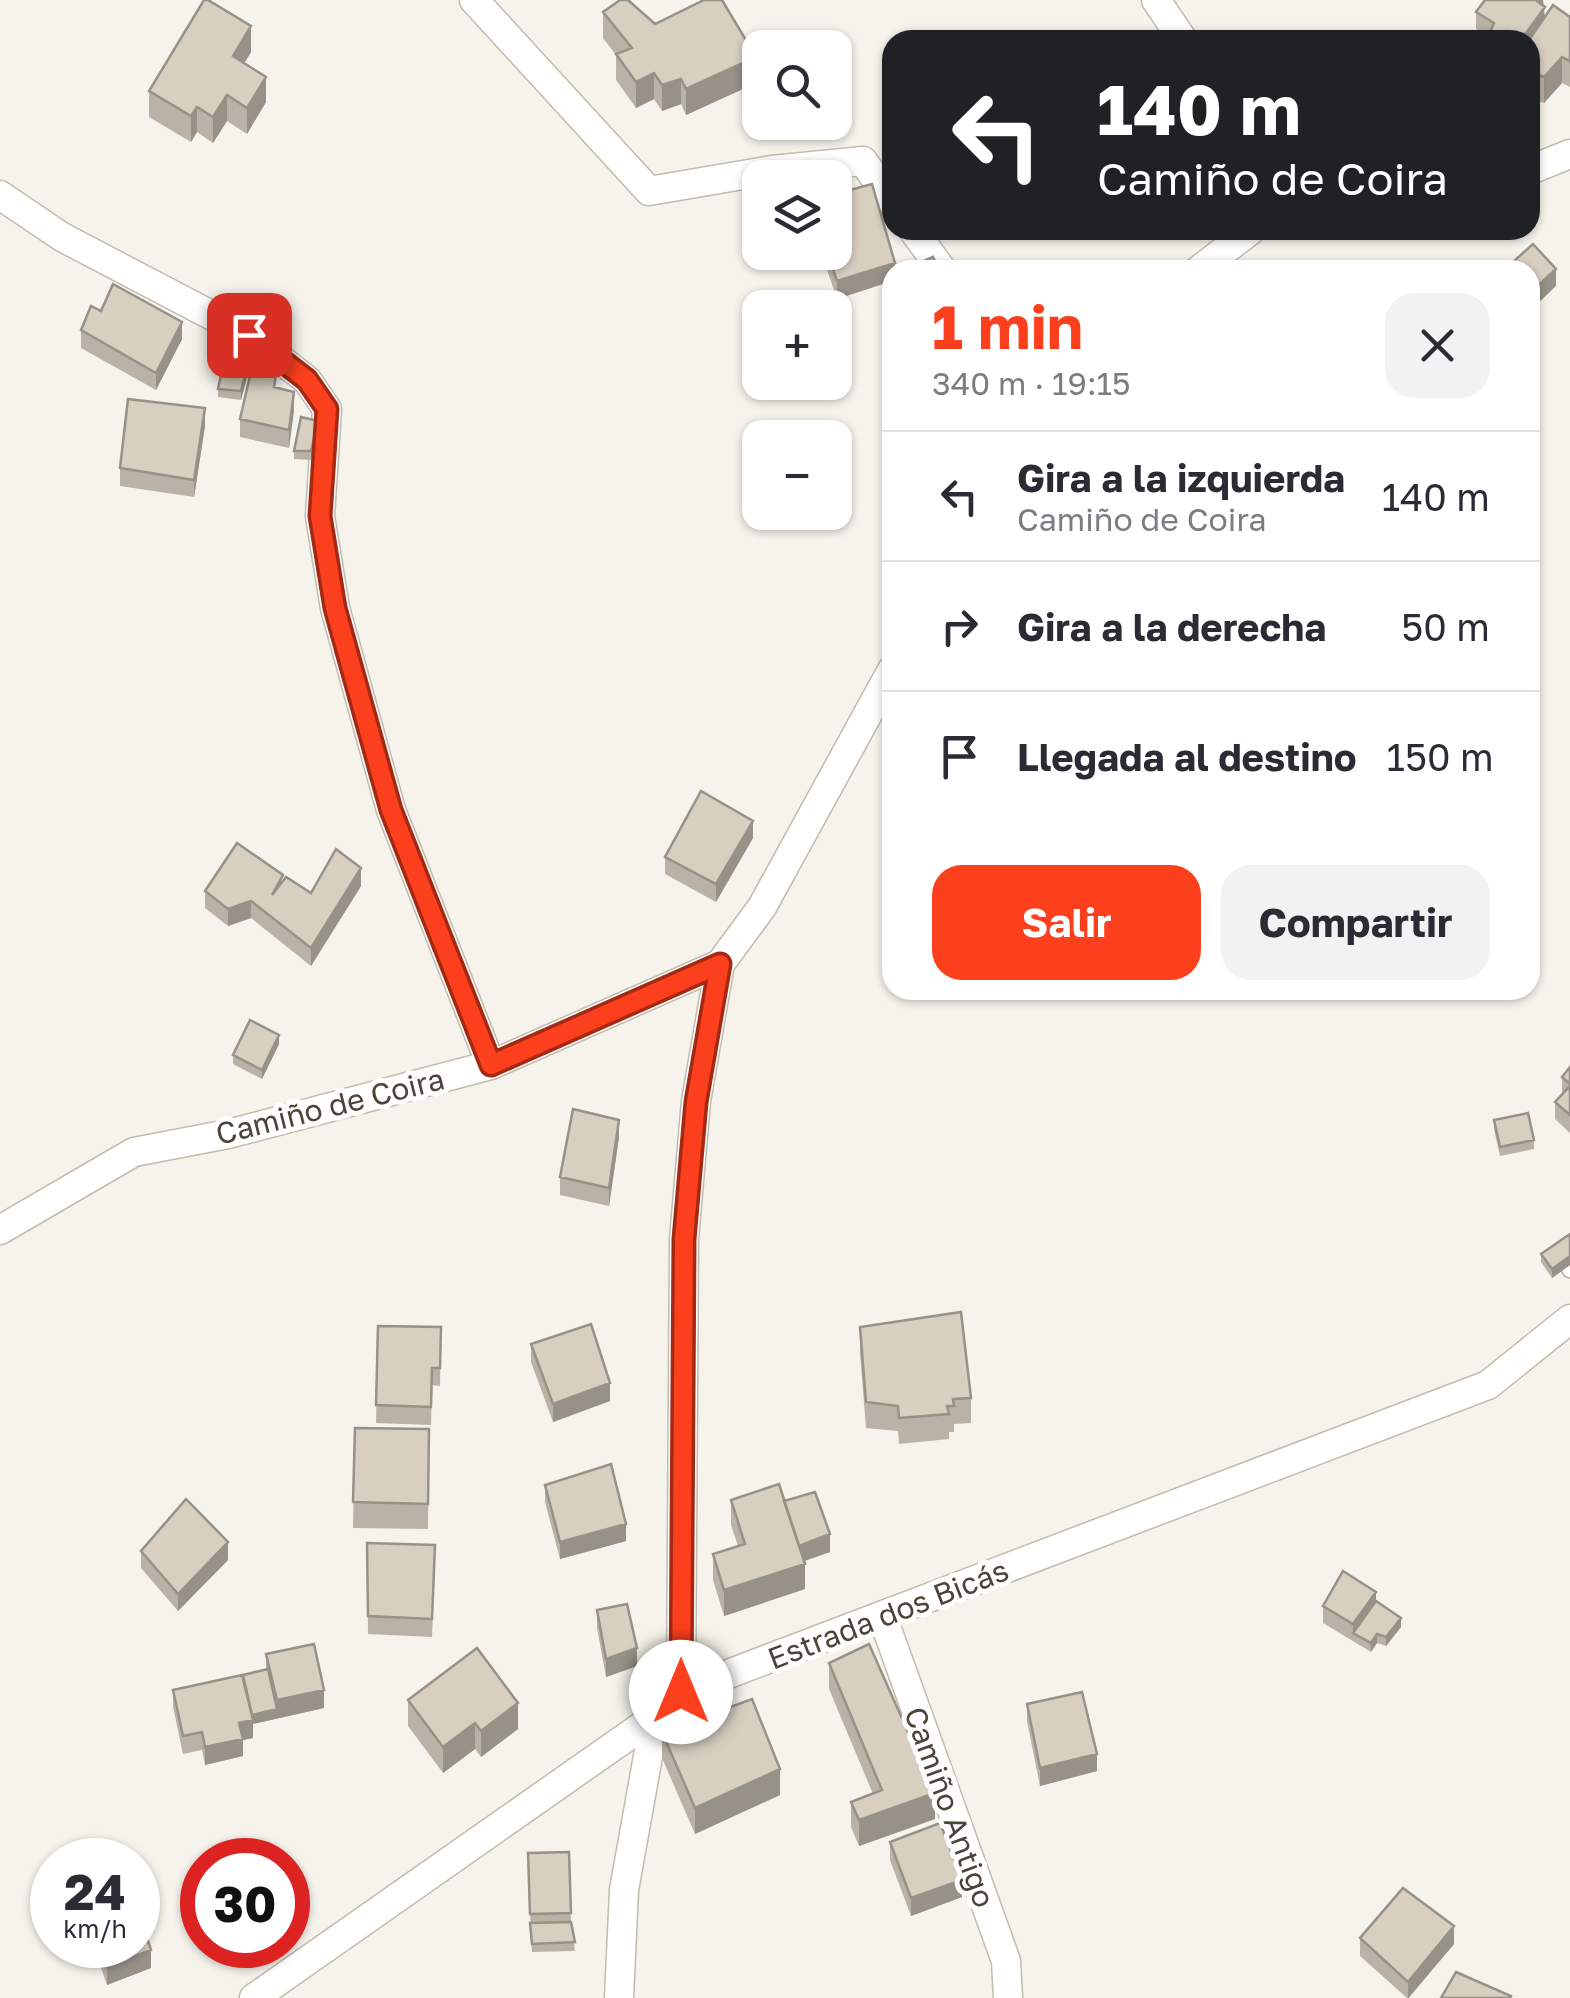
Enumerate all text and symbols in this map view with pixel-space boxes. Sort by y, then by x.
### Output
map controls [742,30,852,530]
button: search [742,30,852,140]
text: 140 m [1097,66,1301,150]
icon: left [932,70,1062,200]
text: Camiño de Coira [1097,151,1448,205]
button: layers [742,160,852,270]
button: + [742,290,852,400]
text: 1 min [932,290,1083,362]
pin [207,293,292,378]
button: close [1385,293,1490,398]
icon: arrive [222,308,277,363]
text: 340 m · 19:15 [932,364,1131,402]
button: − [742,420,852,530]
text: Gira a la izquierda [1017,455,1345,500]
icon: left [932,469,987,524]
text: 140 m [1382,474,1490,519]
text: Camiño de Coira [1017,500,1267,538]
icon: right [932,599,987,654]
text: Gira a la derecha [1017,604,1326,649]
text: 50 m [1401,604,1490,649]
icon: arrive [932,729,987,784]
text: Llegada al destino [1017,734,1357,779]
text: 150 m [1387,734,1494,779]
button: Salir [932,865,1201,980]
button: Compartir [1221,865,1490,980]
street label: Camiño de Coira [212,1060,448,1152]
street label: Estrada dos Bicás [763,1552,1013,1676]
position arrow [629,1640,733,1744]
street label: Camiño Antigo [897,1702,1003,1912]
speed limit sign: 30 [180,1838,310,1968]
text: 24 [64,1861,126,1921]
text: km/h [63,1913,127,1944]

